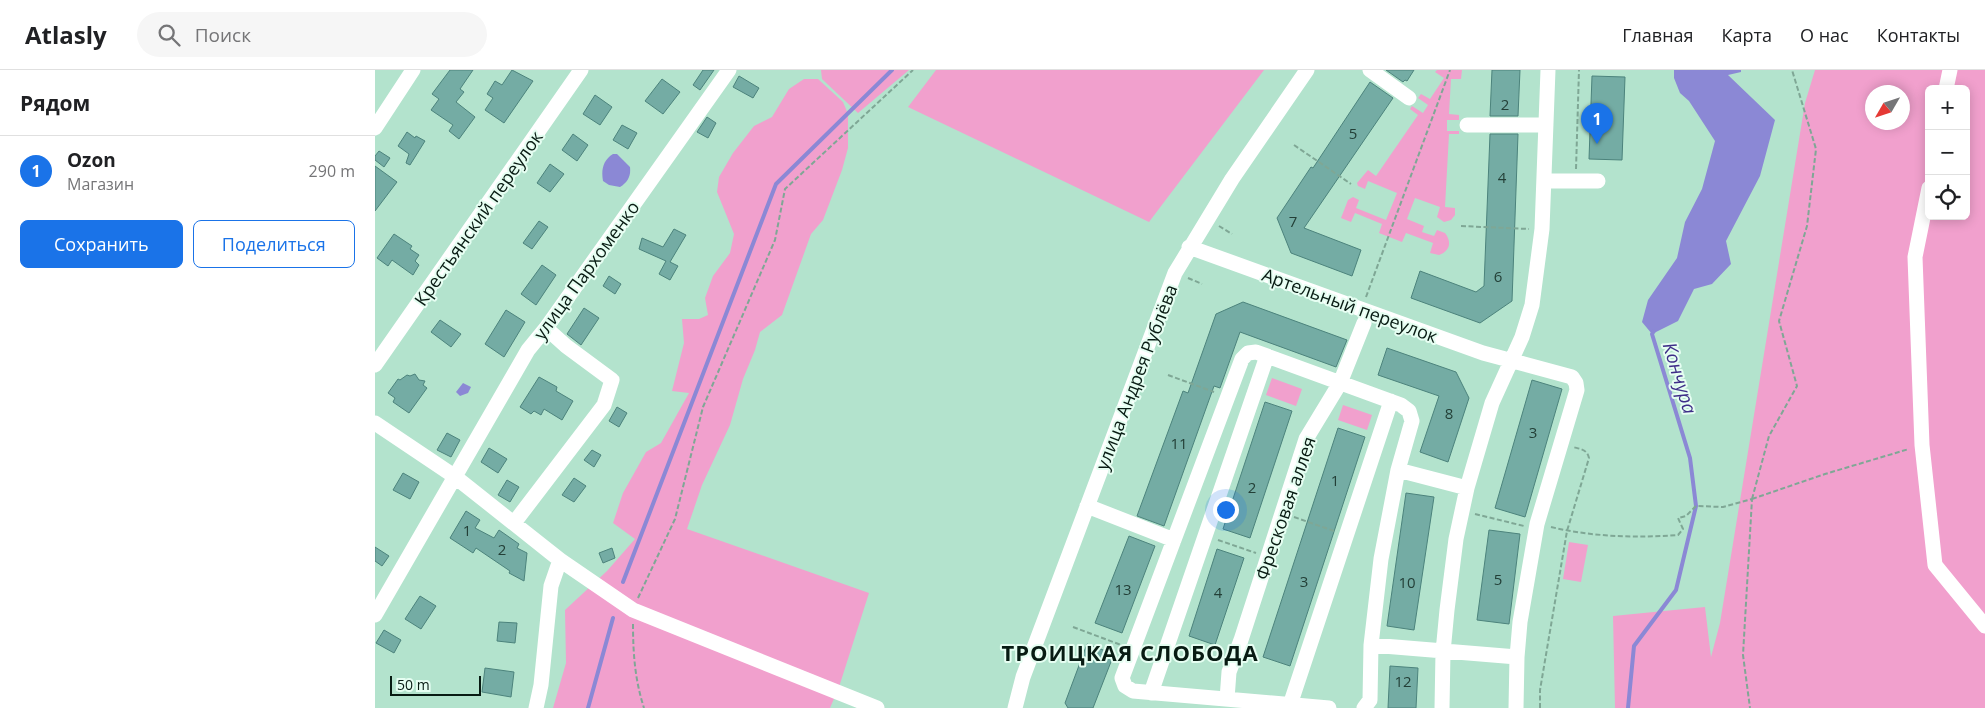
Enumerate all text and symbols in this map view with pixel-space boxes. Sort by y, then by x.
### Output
search box [137,12,487,57]
text: Atlasly [25,18,107,51]
icon: search [155,21,183,49]
text: Поиск [195,22,251,48]
text: Главная [1622,23,1694,47]
text: Карта [1722,23,1772,47]
text: О нас [1800,23,1849,47]
text: Контакты [1877,23,1960,47]
north arrow [1865,85,1910,130]
map controls [1925,85,1970,220]
button: + [1925,85,1970,130]
text: Рядом [20,89,90,117]
house number: 2 [1501,94,1509,114]
pin: 1 [1581,103,1613,144]
house number: 5 [1349,123,1357,143]
street label: Крестьянский переулок [408,125,548,310]
button: − [1925,130,1970,175]
text: Ozon [67,147,116,173]
text: 1 [31,160,41,182]
text: 290 m [309,160,355,182]
house number: 4 [1498,167,1507,187]
text: Магазин [67,173,134,195]
button: locate [1925,175,1970,220]
street label: улица Пархоменко [528,196,644,344]
house number: 7 [1289,211,1297,231]
button: Сохранить [20,220,183,268]
button: Поделиться [193,220,355,268]
street label: Артельный переулок [1259,262,1442,348]
house number: 6 [1494,266,1502,286]
street label: улица Андрея Рублёва [1090,281,1182,473]
water label: Кончура [1657,339,1703,417]
house number: 8 [1445,403,1453,423]
house number: 3 [1529,422,1537,442]
house number: 11 [1170,433,1188,453]
street label: Фресковая аллея [1249,433,1321,583]
house number: 1 [1331,470,1339,490]
house number: 2 [1248,477,1256,497]
your location [1213,497,1239,523]
house number: 1 [463,520,471,540]
house number: 2 [498,539,506,559]
house number: 5 [1494,569,1502,589]
house number: 3 [1300,571,1308,591]
house number: 10 [1398,572,1416,592]
house number: 13 [1114,579,1132,599]
house number: 4 [1214,582,1223,602]
district label: ТРОИЦКАЯ СЛОБОДА [1001,637,1259,667]
house number: 12 [1394,671,1412,691]
scale bar [390,673,481,696]
text: 50 m [397,675,430,694]

